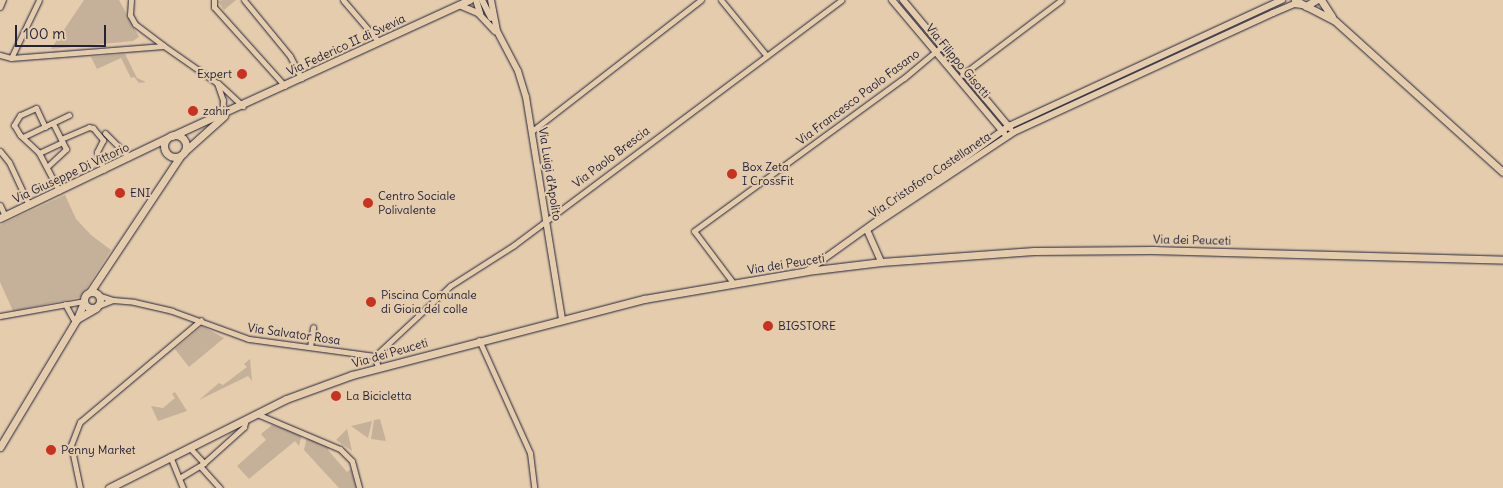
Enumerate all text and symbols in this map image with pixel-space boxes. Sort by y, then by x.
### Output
street label: Via Federico II di Svevia [284,11,408,79]
scale bar [18,15,109,47]
street label: Via Filippo Gisotti [923,21,993,101]
text: 100 m [23,24,65,43]
street label: Via Francesco Paolo Fasano [794,46,922,148]
place label: Expert [197,67,232,81]
marker: Expert [236,68,248,80]
place label: zahir [203,104,230,118]
marker: zahir [187,105,199,117]
street label: Via Paolo Brescia [570,123,652,191]
street label: Via Luigi d'Apolito [535,126,565,222]
street label: Via Cristoforo Castellaneta [867,129,993,221]
street label: Via Giuseppe Di Vittorio [11,140,131,206]
place label: Box Zeta I CrossFit [742,160,794,188]
marker: Box Zeta I CrossFit [726,168,738,180]
place label: ENI [130,186,151,200]
marker: ENI [114,187,126,199]
place label: Centro Sociale Polivalente [378,189,456,217]
marker: Centro Sociale Polivalente [362,197,374,209]
street label: Via dei Peuceti [1153,232,1231,248]
street label: Via dei Peuceti [746,251,826,277]
place label: Piscina Comunale di Gioia del colle [381,288,477,316]
marker: Piscina Comunale di Gioia del colle [365,296,377,308]
place label: BIGSTORE [778,319,836,333]
street label: Via Salvator Rosa [247,320,341,348]
marker: BIGSTORE [762,320,774,332]
street label: Via dei Peuceti [350,335,430,371]
place label: La Bicicletta [346,389,412,403]
marker: La Bicicletta [330,390,342,402]
place label: Penny Market [61,443,136,457]
marker: Penny Market [45,444,57,456]

